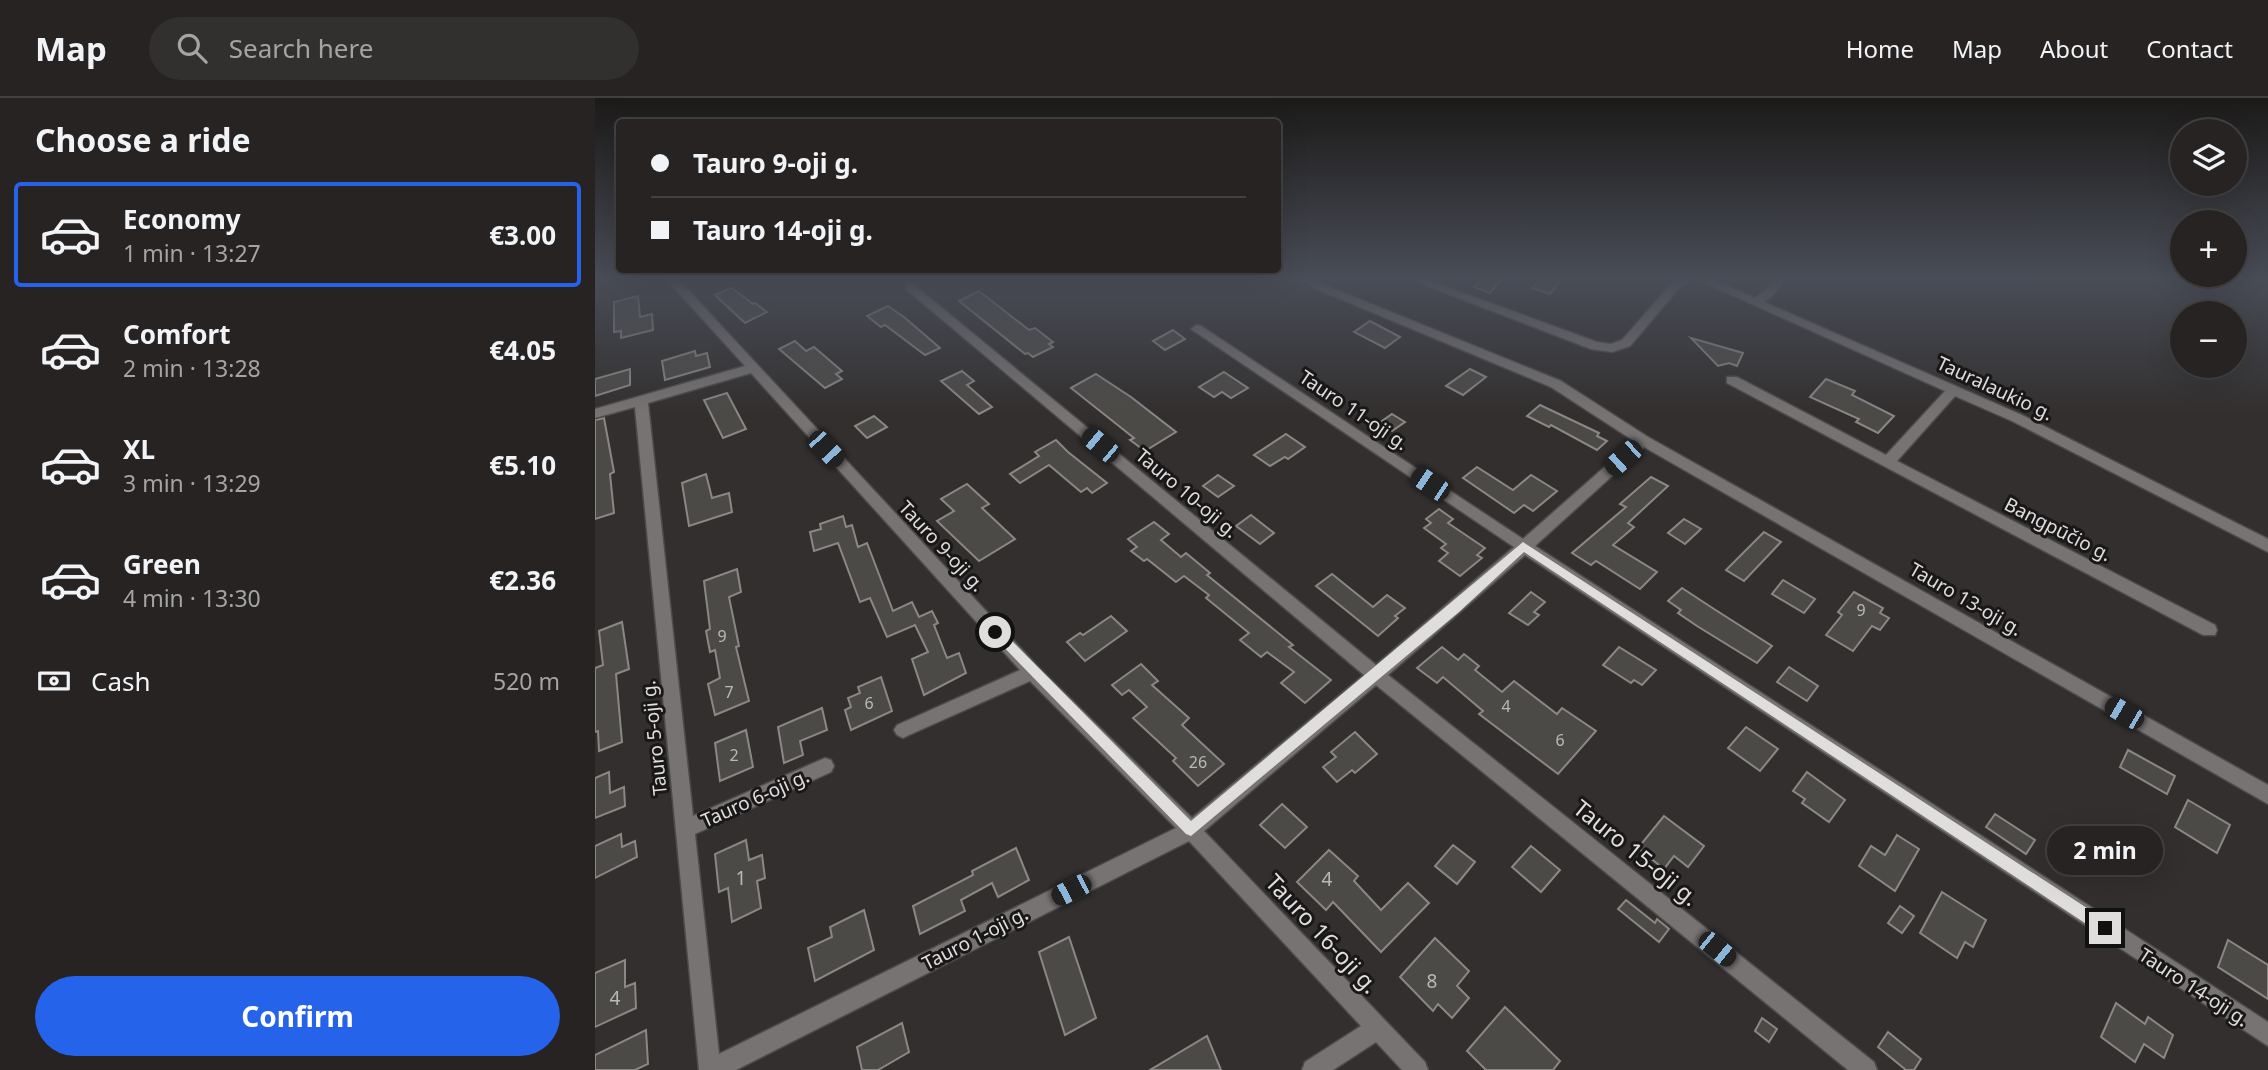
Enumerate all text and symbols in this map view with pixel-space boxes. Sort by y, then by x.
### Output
search box [149,17,639,80]
text: Map [35,26,107,71]
icon: search [173,29,211,67]
text: Search here [229,30,373,66]
text: Home [1846,32,1914,65]
text: Map [1952,32,2002,65]
text: About [2040,32,2108,65]
text: Contact [2146,32,2233,65]
text: Choose a ride [35,118,251,161]
map controls [2170,119,2247,378]
button: layers [2170,119,2247,196]
text: Tauro 9-oji g. [693,145,858,181]
text: Economy [123,201,241,237]
icon: car [39,203,102,266]
button: + [2170,210,2247,287]
text: Tauro 14-oji g. [693,212,873,248]
text: €3.00 [489,217,556,253]
text: 1 min · 13:27 [123,237,261,269]
button: − [2170,301,2247,378]
text: Comfort [123,316,231,352]
icon: car [39,318,102,381]
text: €4.05 [489,332,556,368]
street label: Tauralaukio g. [1933,350,2057,426]
text: 2 min · 13:28 [123,352,261,384]
street label: Tauro 11-oji g. [1294,364,1414,456]
car [1078,423,1123,467]
car [804,426,849,472]
text: XL [123,431,155,467]
icon: car [39,433,102,496]
car [1601,436,1646,480]
street label: Tauro 10-oji g. [1130,442,1244,544]
text: €5.10 [489,447,556,483]
car [1407,464,1454,504]
text: 3 min · 13:29 [123,467,261,499]
street label: Bangpūčio g. [2000,491,2116,567]
street label: Tauro 9-oji g. [893,495,991,597]
text: Green [123,546,201,582]
icon: car [39,548,102,611]
street label: Tauro 13-oji g. [1905,556,2027,642]
text: €2.36 [489,562,556,598]
text: 4 min · 13:30 [123,582,261,614]
house number: 9 [1856,599,1866,621]
route start [979,616,1011,648]
house number: 9 [717,625,727,647]
icon: cash [35,662,73,700]
text: Cash [91,663,151,699]
text: 520 m [493,665,560,697]
street label: Tauro 5-oji g. [635,679,673,797]
house number: 7 [724,681,734,703]
house number: 6 [864,692,874,714]
car [2101,693,2148,733]
house number: 4 [1501,695,1511,717]
house number: 6 [1555,729,1565,751]
house number: 2 [729,744,739,766]
house number: 26 [1189,751,1207,773]
street label: Tauro 6-oji g. [697,763,813,833]
street label: Tauro 15-oji g. [1567,792,1706,913]
callout: 2 min [2047,826,2163,876]
text: 2 min [2073,834,2137,866]
house number: 1 [736,865,746,891]
house number: 4 [1322,866,1333,892]
street label: Tauro 16-oji g. [1259,867,1387,1000]
car [1048,871,1095,909]
street label: Tauro 1-oji g. [918,900,1032,976]
route end [2089,912,2121,944]
car [1695,928,1740,970]
street label: Tauro 14-oji g. [2134,942,2254,1032]
house number: 8 [1427,968,1437,994]
button: Confirm [35,976,560,1056]
house number: 4 [610,985,621,1011]

